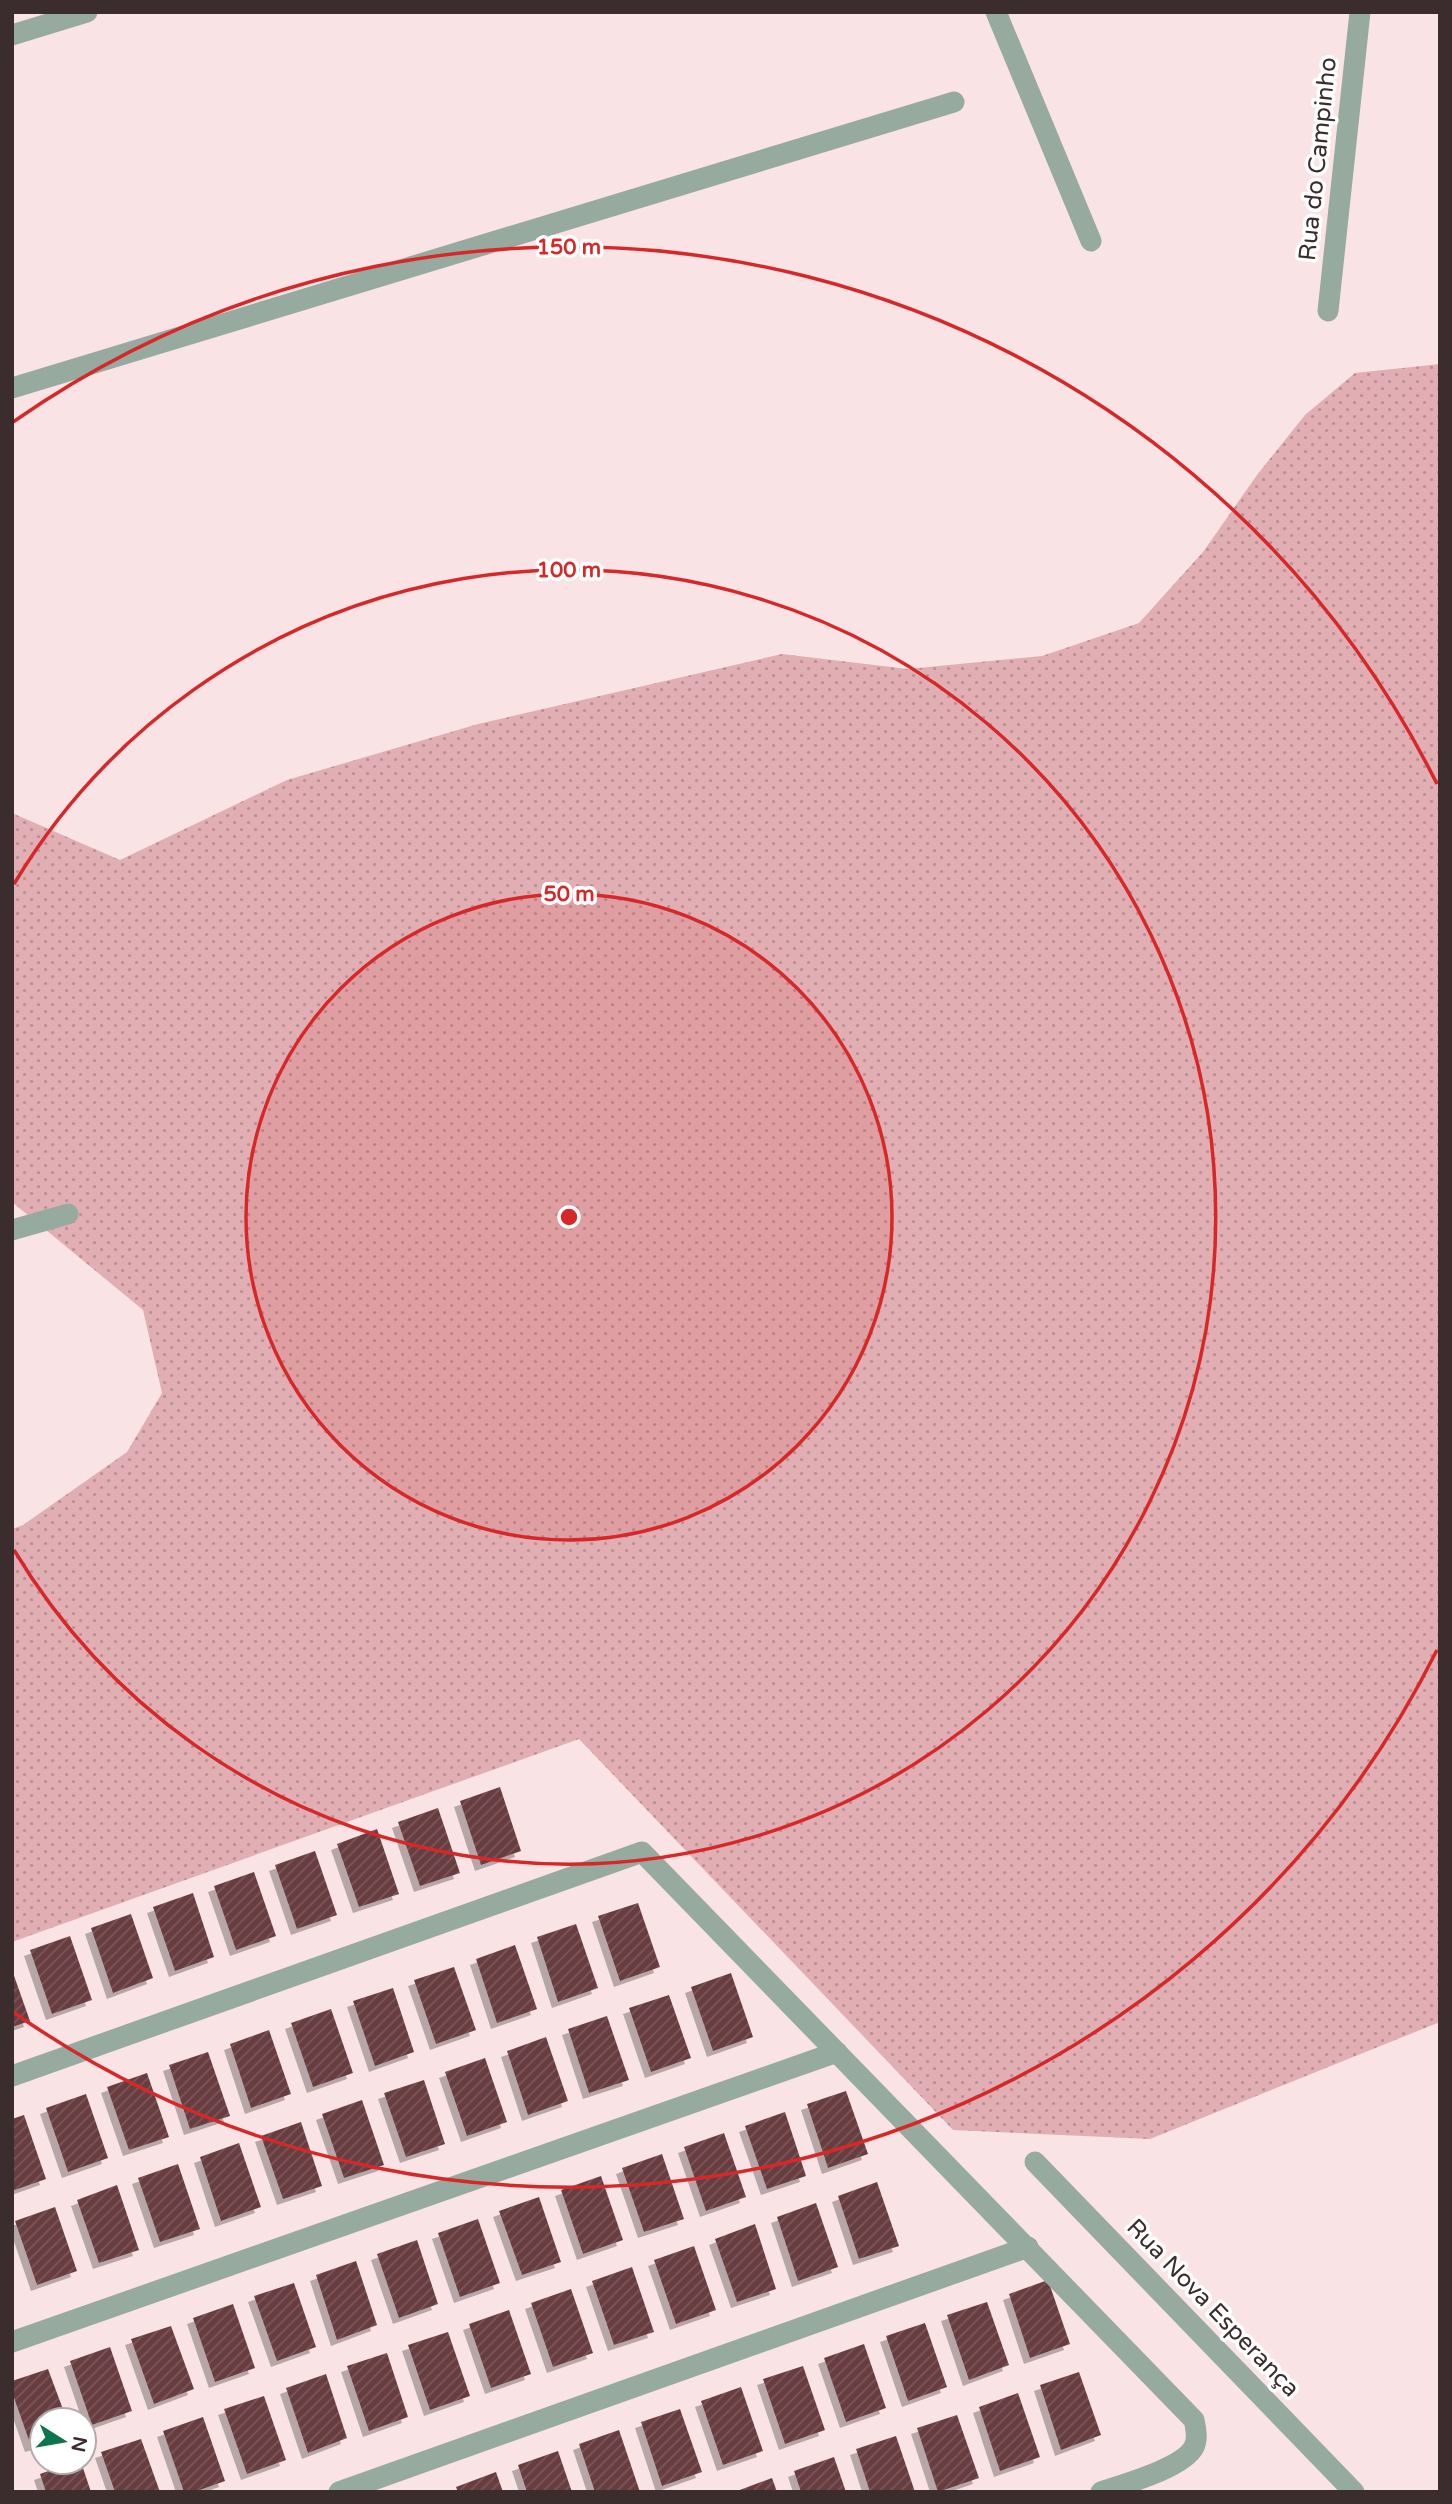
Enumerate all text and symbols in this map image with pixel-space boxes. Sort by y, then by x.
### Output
street label: Rua do Campinho [1293,56,1343,262]
text: 150 m [537,235,601,260]
text: 100 m [537,558,601,583]
text: 50 m [543,882,595,907]
centre of rings [557,1205,581,1229]
street label: Rua Nova Esperança [1121,2213,1305,2403]
north arrow [28,2406,98,2476]
text: N [66,2434,91,2454]

